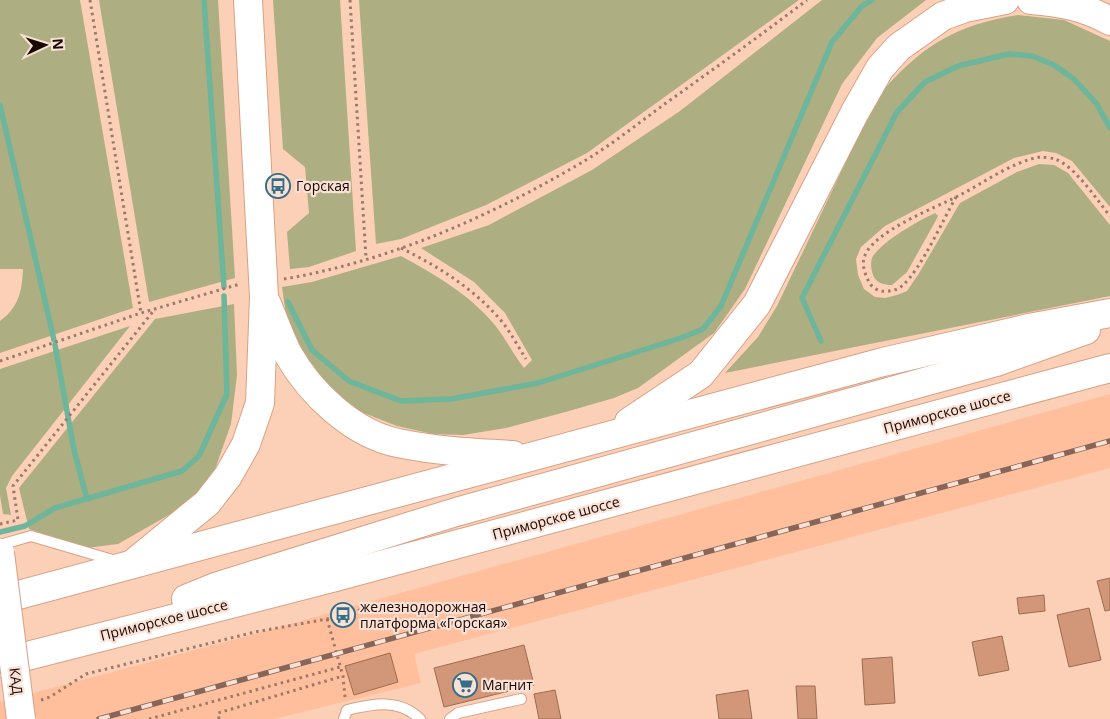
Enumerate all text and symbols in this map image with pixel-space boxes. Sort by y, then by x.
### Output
north arrow [20,20,70,70]
text: N [49,38,68,50]
bus stop icon: Горская [265,173,291,199]
place label: Горская [296,176,350,195]
street label: Приморское шоссе [881,385,1013,438]
street label: Приморское шоссе [490,491,622,544]
street label: Приморское шоссе [98,594,230,645]
place label: железнодорожная платформа «Горская» [360,597,507,632]
bus stop icon: железнодорожная платформа «Горская» [330,602,356,628]
street label: КАД [5,666,28,696]
supermarket icon: Магнит [452,672,478,698]
place label: Магнит [482,675,533,694]

